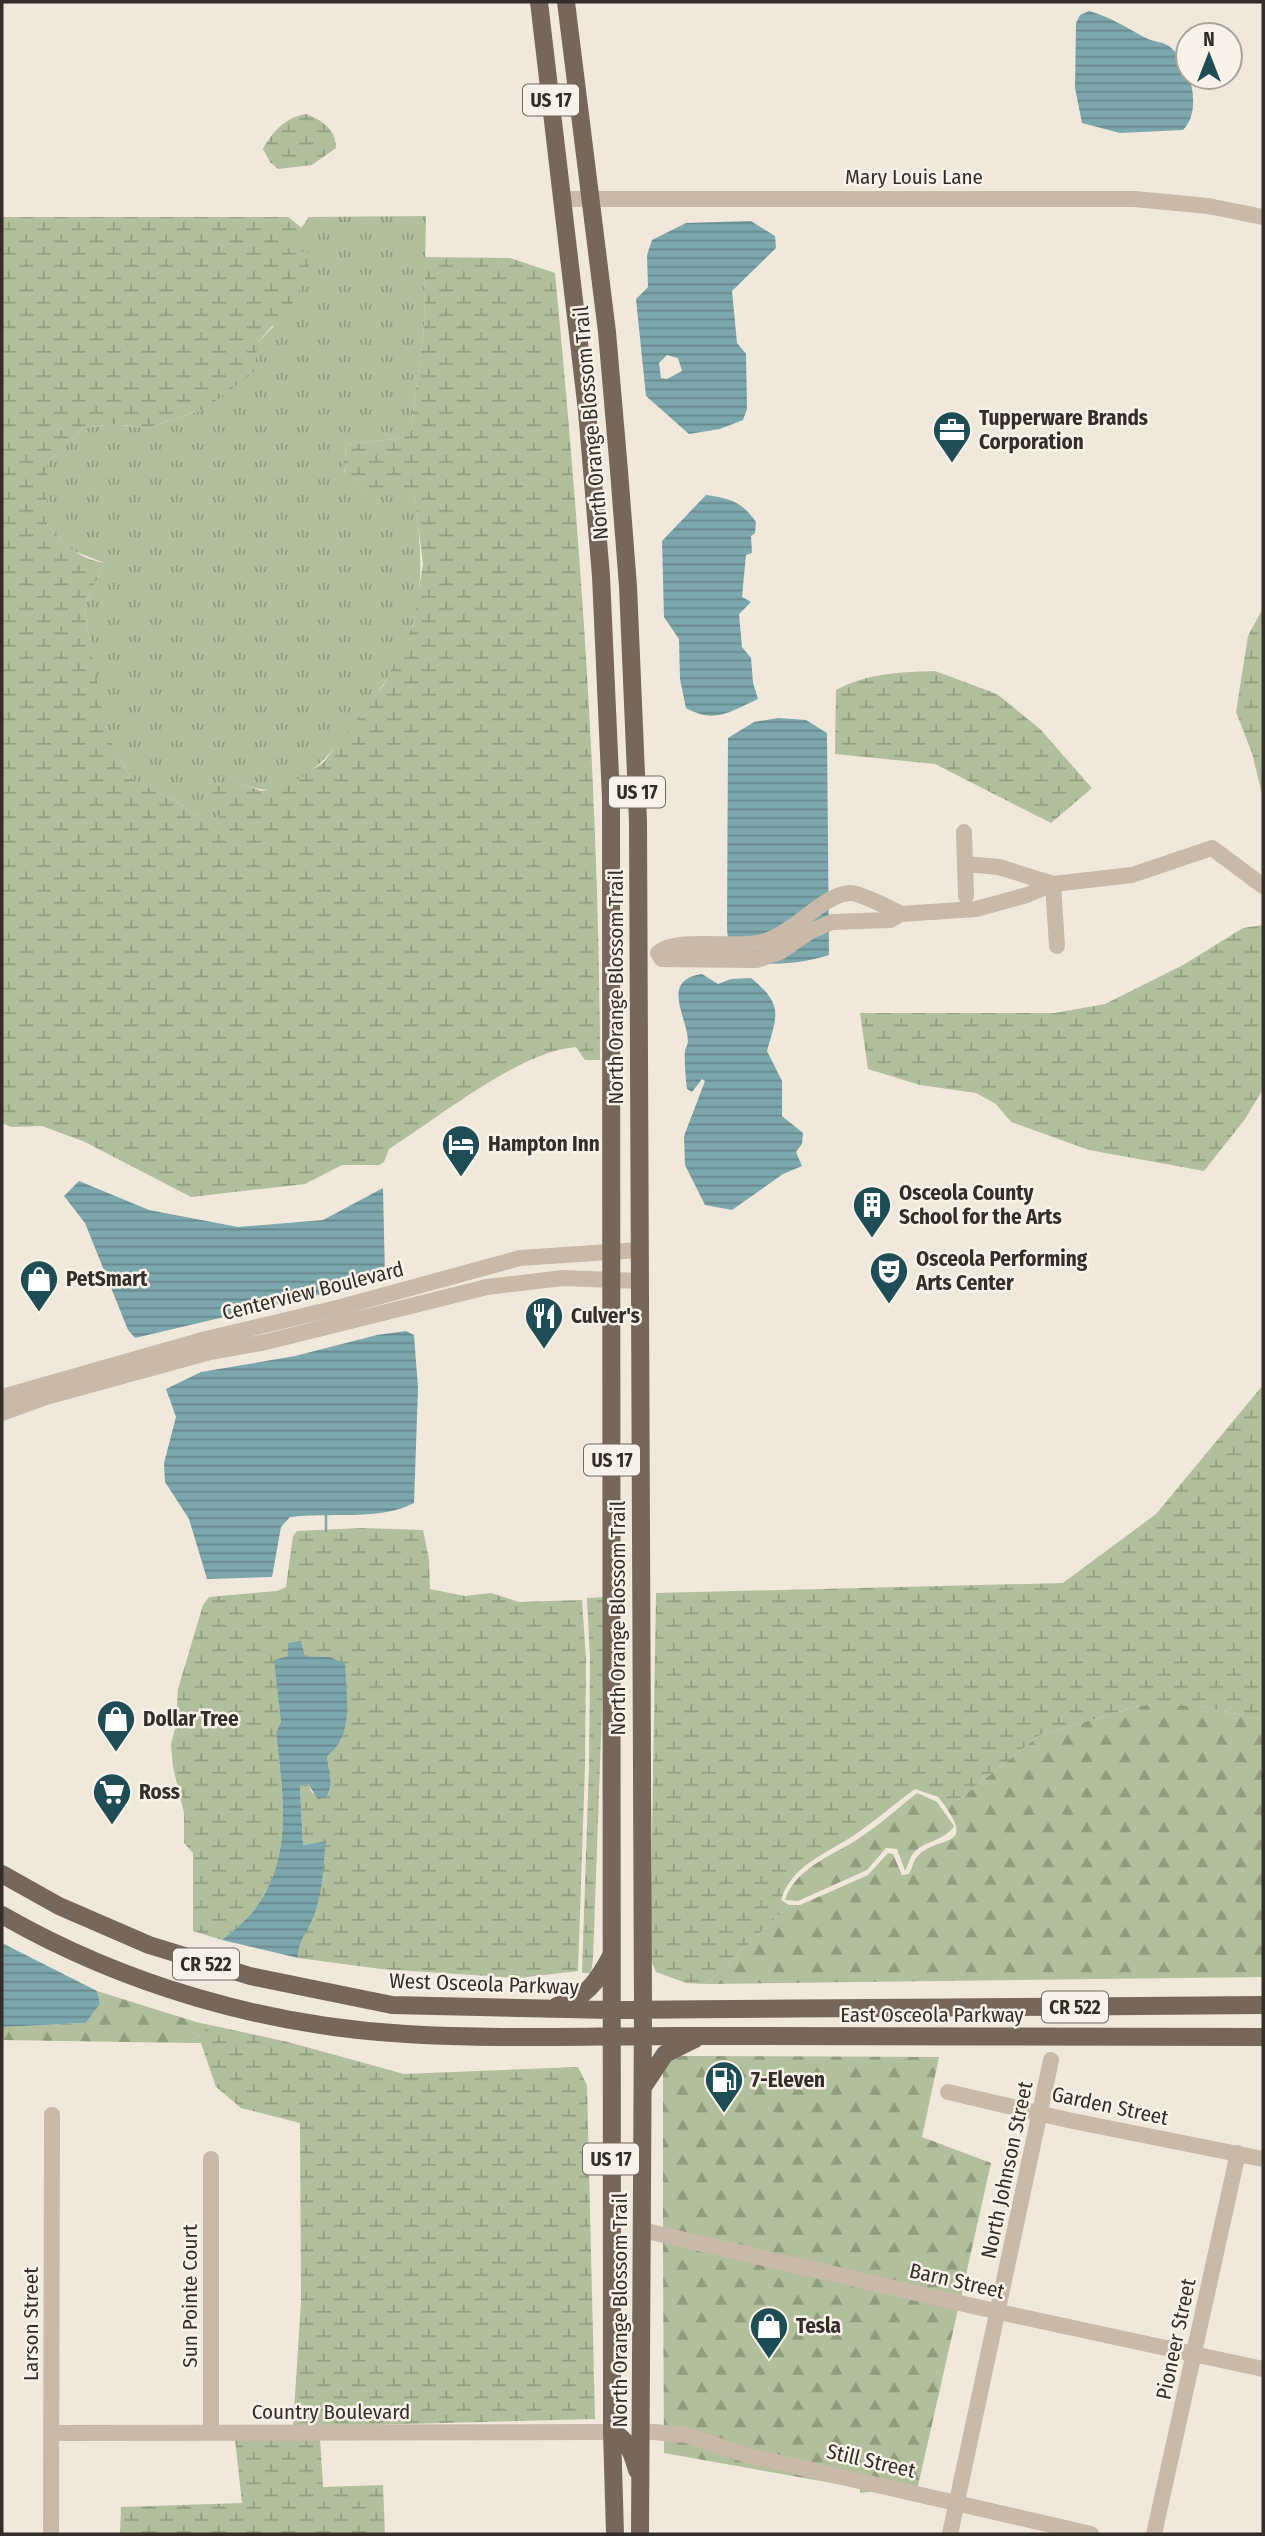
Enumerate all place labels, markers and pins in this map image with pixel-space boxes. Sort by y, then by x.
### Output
place label: Tupperware Brands Corporation [979,405,1148,455]
office icon: Tupperware Brands Corporation [931,409,973,464]
hotel icon: Hampton Inn [440,1123,482,1178]
place label: Hampton Inn [488,1131,600,1157]
place label: Osceola County School for the Arts [899,1180,1062,1230]
building icon: Osceola County School for the Arts [851,1184,893,1239]
place label: Osceola Performing Arts Center [915,1246,1088,1296]
theatre icon: Osceola Performing Arts Center [868,1250,910,1305]
shop icon: PetSmart [18,1258,60,1313]
place label: PetSmart [66,1266,148,1292]
restaurant icon: Culver's [523,1295,565,1350]
place label: Culver's [571,1303,640,1329]
shop icon: Dollar Tree [95,1698,137,1753]
place label: Dollar Tree [143,1706,239,1732]
supermarket icon: Ross [91,1771,133,1826]
place label: Ross [139,1779,180,1805]
fuel station icon: 7-Eleven [703,2059,745,2114]
place label: 7-Eleven [751,2067,825,2093]
shop icon: Tesla [748,2305,790,2360]
place label: Tesla [796,2313,841,2339]

